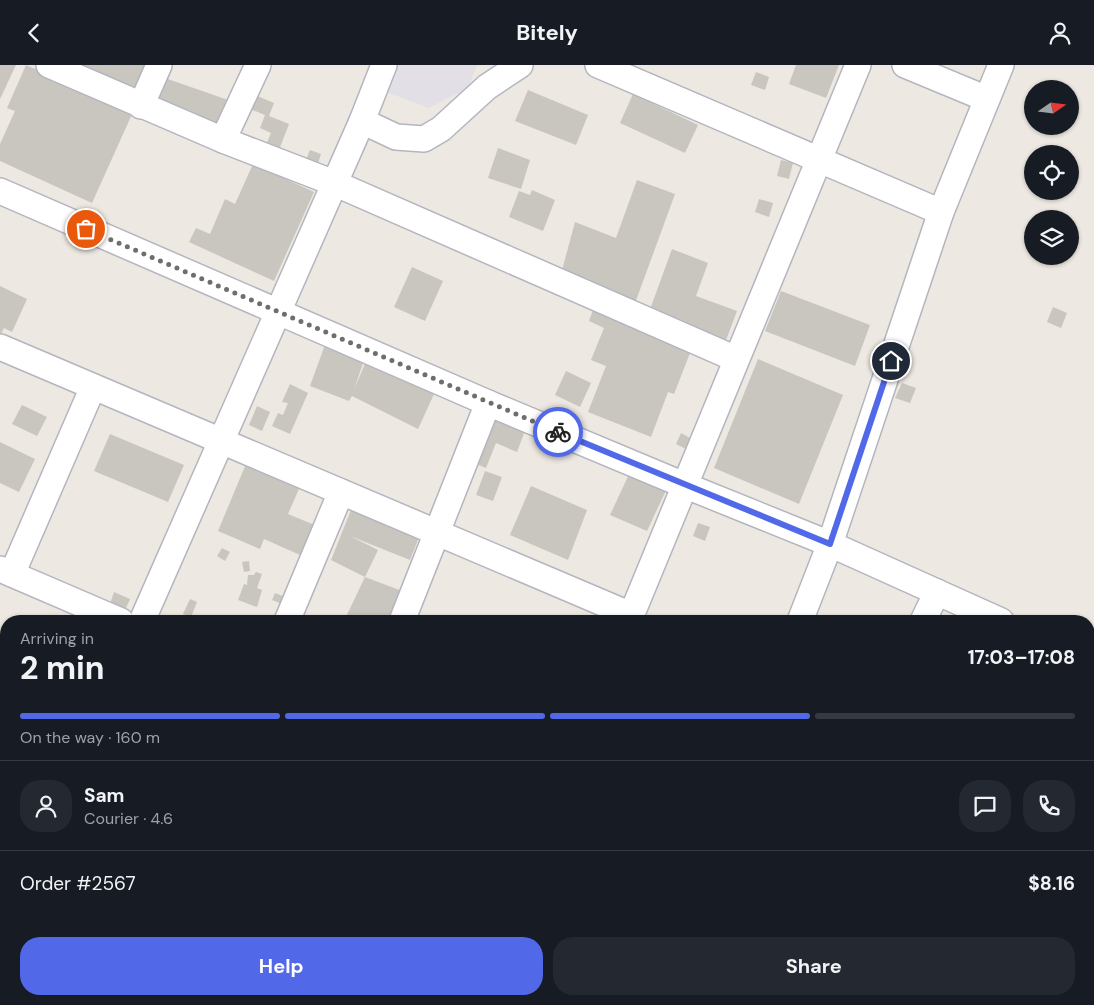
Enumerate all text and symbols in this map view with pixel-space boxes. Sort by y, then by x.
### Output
text: Bitely [516,18,578,47]
icon: back [20,19,48,47]
icon: person [1046,19,1074,47]
north arrow [1024,80,1079,135]
map controls [1024,80,1079,265]
button: locate [1024,145,1079,200]
pin [65,208,107,250]
button: layers [1024,210,1079,265]
icon: bag [72,215,100,243]
pin [870,340,912,382]
icon: home [877,347,905,375]
courier [533,407,583,457]
icon: bike [544,418,572,446]
text: Arriving in [20,628,94,649]
text: 17:03–17:08 [968,645,1075,670]
text: 2 min [20,647,105,689]
text: On the way · 160 m [20,727,160,748]
button: person [20,780,72,832]
button: chat [959,780,1011,832]
button: phone [1023,780,1075,832]
text: Sam [84,783,125,808]
text: Courier · 4.6 [84,808,173,829]
text: Order #2567 [20,871,136,896]
text: $8.16 [1028,871,1075,896]
button: Help [20,937,543,995]
button: Share [553,937,1075,995]

